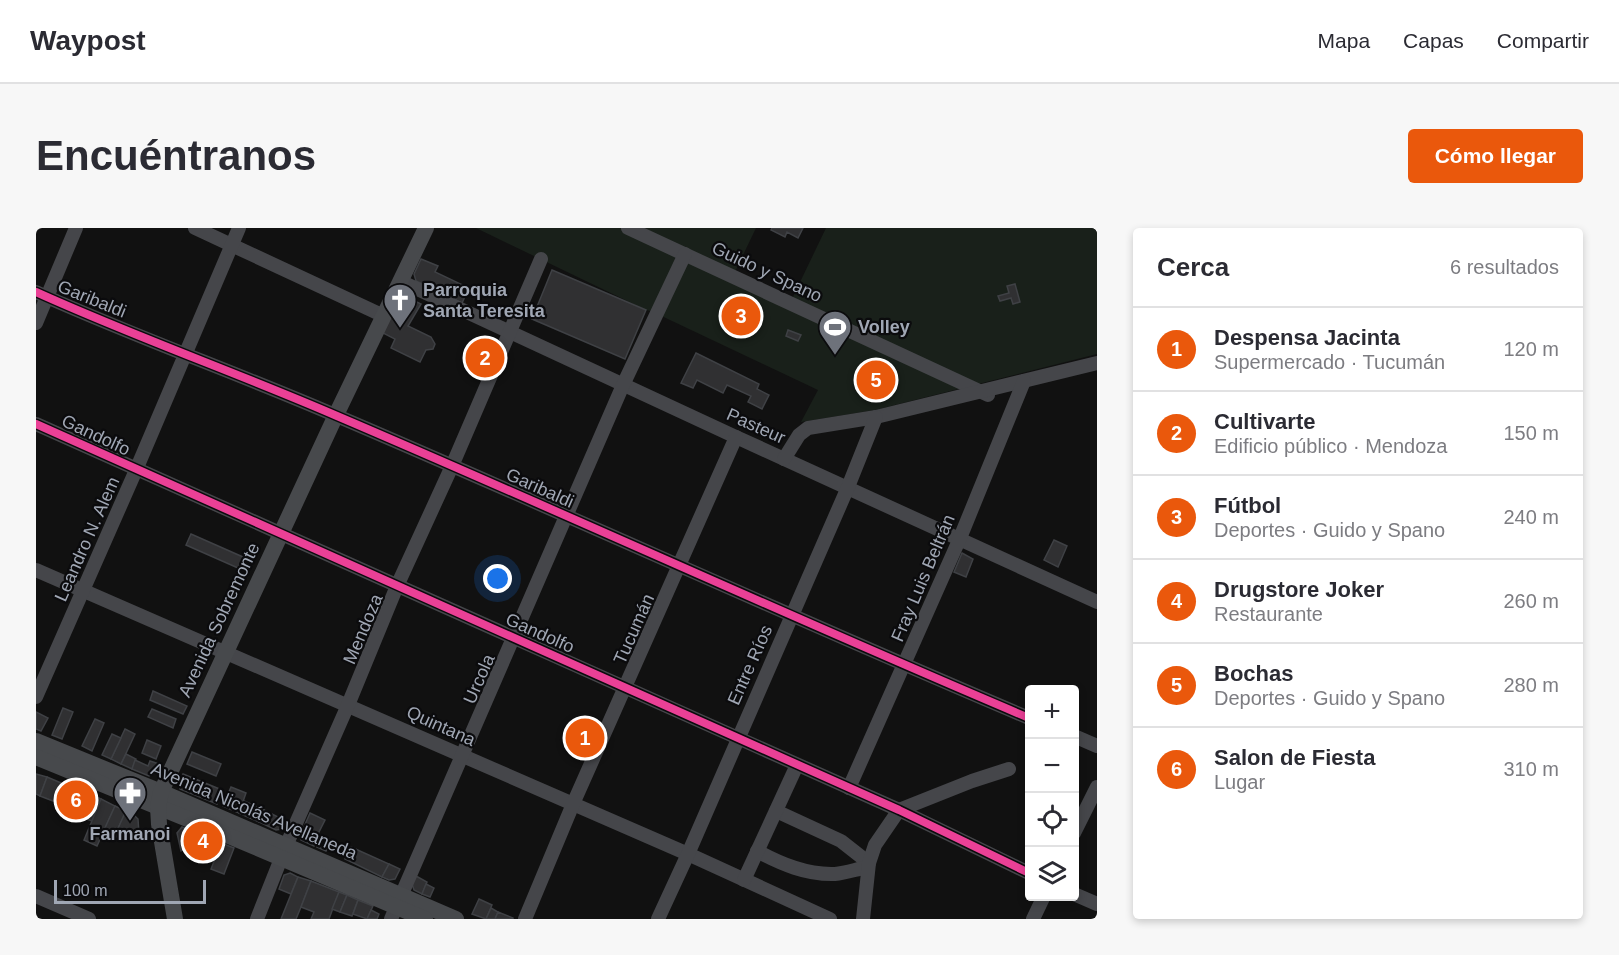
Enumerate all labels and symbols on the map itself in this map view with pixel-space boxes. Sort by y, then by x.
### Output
street label: Guido y Spano [709,238,825,306]
street label: Garibaldi [55,276,129,322]
place label: Parroquia Santa Teresita [423,280,546,321]
church icon: Parroquia Santa Teresita [382,282,418,329]
pin: 3 [722,294,760,338]
sports icon: Volley [817,309,853,356]
place label: Volley [858,317,910,337]
pin: 2 [466,336,504,380]
pin: 5 [856,358,896,402]
street label: Pasteur [724,404,788,448]
street label: Gandolfo [59,410,133,460]
street label: Garibaldi [503,464,577,512]
street label: Leandro N. Alem [51,474,123,604]
street label: Fray Luis Beltrán [887,511,959,645]
street label: Avenida Sobremonte [174,540,264,700]
your location [483,564,512,593]
street label: Mendoza [339,590,387,667]
street label: Tucumán [610,591,658,667]
street label: Gandolfo [503,609,577,657]
street label: Entre Ríos [724,622,776,708]
street label: Urcola [459,650,499,707]
street label: Quintana [404,702,479,750]
pin: 1 [566,716,604,760]
street label: Avenida Nicolás Avellaneda [148,759,361,864]
pharmacy icon: Farmanoi [112,775,148,822]
pin: 6 [56,778,96,822]
pin: 4 [184,818,222,864]
place label: Farmanoi [89,824,171,844]
scale bar [54,877,206,904]

